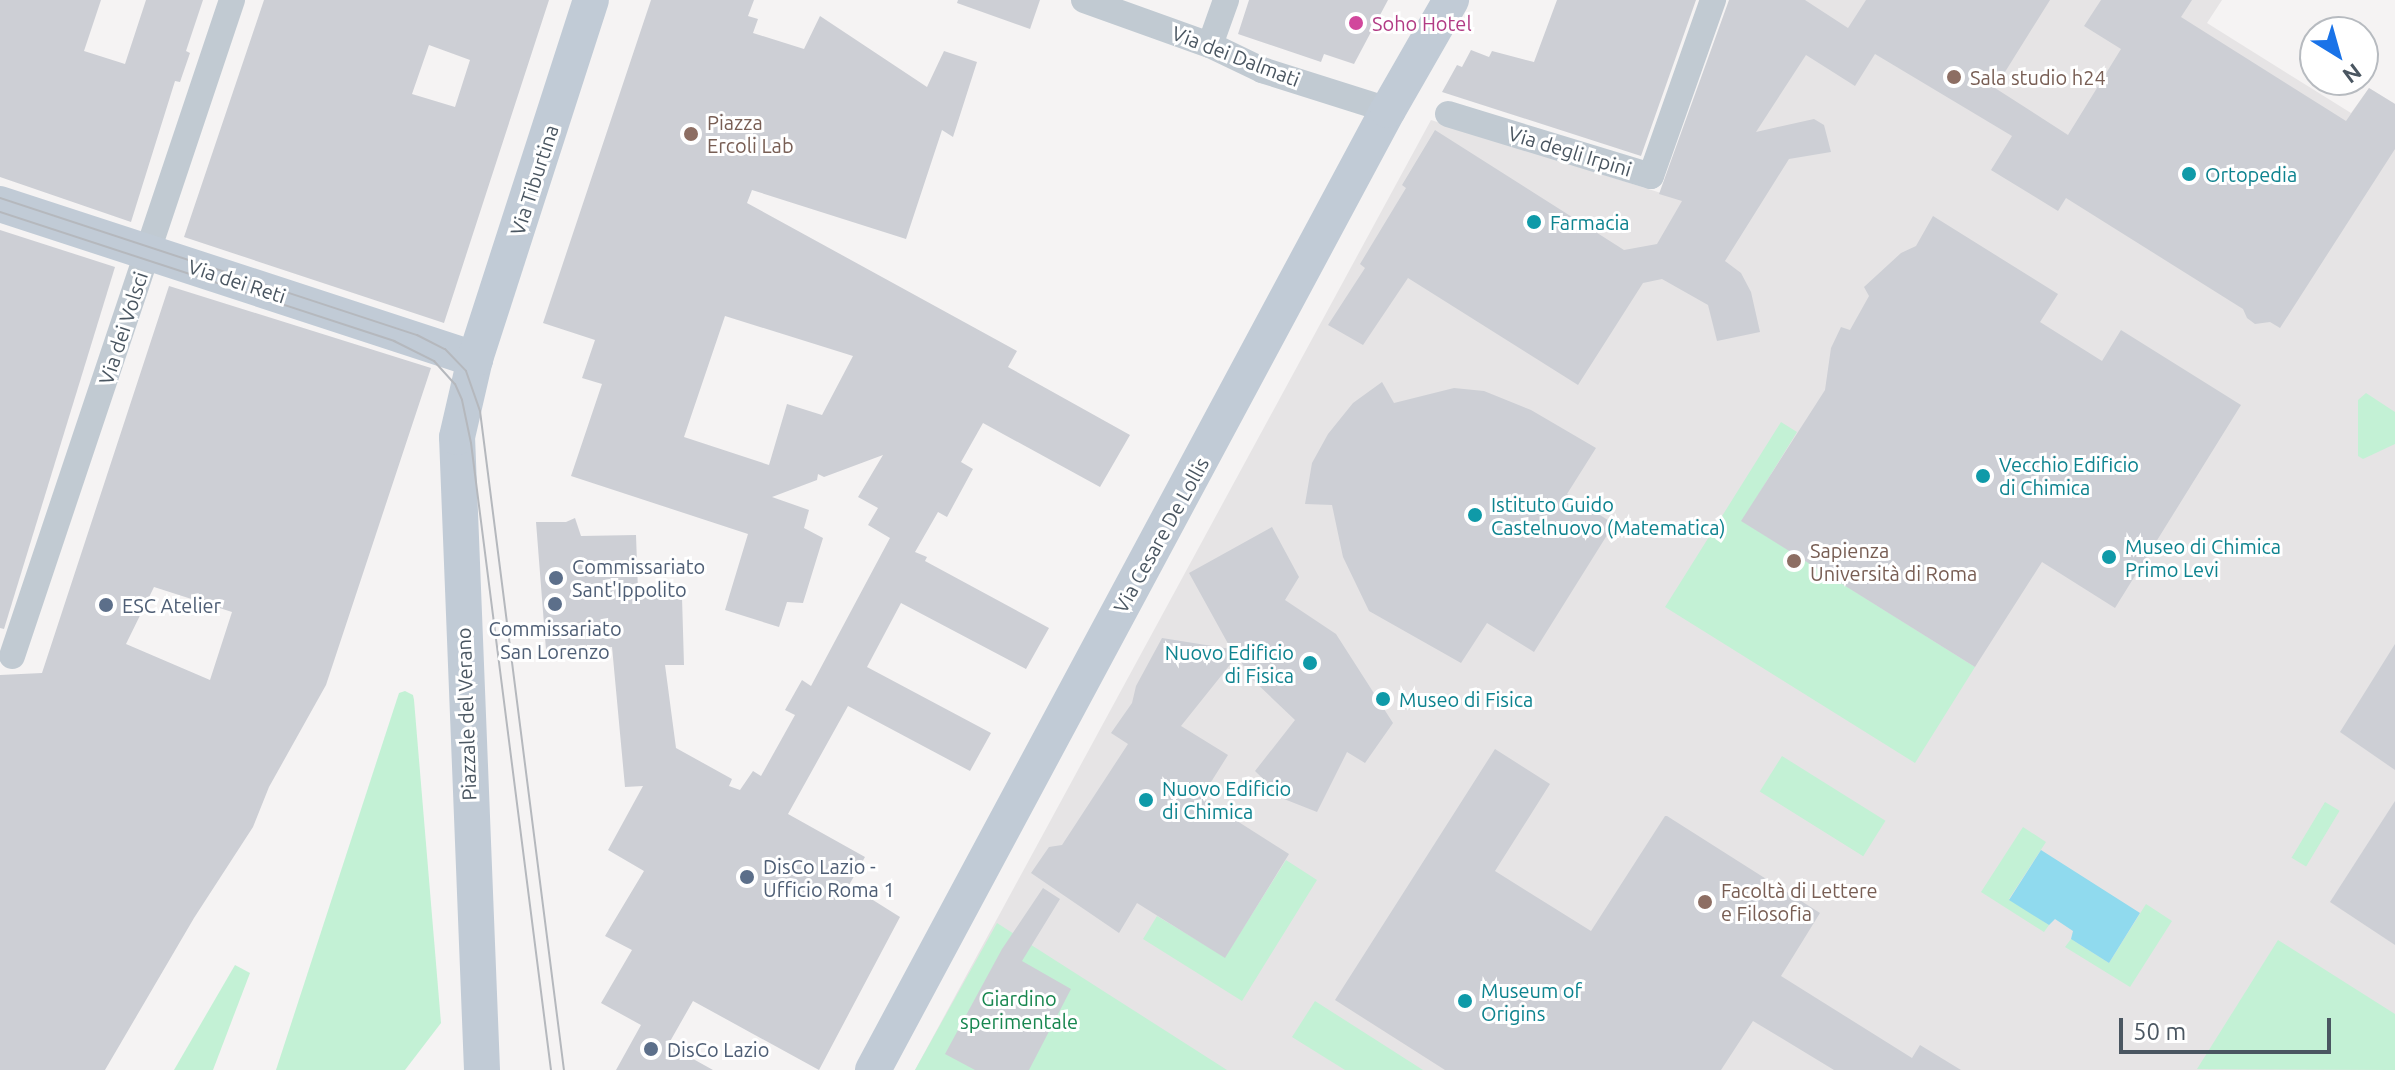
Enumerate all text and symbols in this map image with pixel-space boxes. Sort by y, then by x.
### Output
place label: Soho Hotel [1372,11,1472,35]
marker: Soho Hotel [1347,14,1365,32]
north arrow [2299,16,2379,96]
street label: Via dei Dalmati [1169,21,1303,91]
text: N [2338,59,2367,89]
place label: Sala studio h24 [1970,65,2106,89]
marker: Sala studio h24 [1945,68,1963,86]
place label: Piazza Ercoli Lab [707,110,794,157]
street label: Via degli Irpini [1506,121,1634,181]
street label: Via Tiburtina [505,122,563,238]
marker: Piazza Ercoli Lab [682,125,700,143]
place label: Ortopedia [2205,162,2297,186]
marker: Ortopedia [2180,165,2198,183]
place label: Farmacia [1550,210,1630,234]
marker: Farmacia [1525,213,1543,231]
street label: Via dei Reti [185,254,289,308]
street label: Via dei Volsci [94,269,152,387]
place label: Vecchio Edificio di Chimica [1999,452,2139,499]
street label: Via Cesare De Lollis [1108,453,1214,617]
marker: Vecchio Edificio di Chimica [1974,467,1992,485]
place label: Istituto Guido Castelnuovo (Matematica) [1491,492,1725,539]
marker: Istituto Guido Castelnuovo (Matematica) [1466,506,1484,524]
place label: Museo di Chimica Primo Levi [2125,534,2281,581]
place label: Sapienza Università di Roma [1810,538,1977,585]
marker: Museo di Chimica Primo Levi [2100,548,2118,566]
marker: Sapienza Università di Roma [1785,552,1803,570]
place label: Commissariato Sant'Ippolito [572,554,705,601]
marker: Commissariato Sant'Ippolito [547,569,565,587]
place label: ESC Atelier [122,593,221,617]
marker: Commissariato San Lorenzo [546,595,564,613]
marker: ESC Atelier [97,596,115,614]
place label: Commissariato San Lorenzo [488,616,622,663]
street label: Piazzale del Verano [451,627,481,801]
place label: Nuovo Edificio di Fisica [1165,640,1294,687]
marker: Nuovo Edificio di Fisica [1301,654,1319,672]
place label: Museo di Fisica [1399,687,1533,711]
marker: Museo di Fisica [1374,690,1392,708]
place label: Nuovo Edificio di Chimica [1162,776,1291,823]
marker: Nuovo Edificio di Chimica [1137,791,1155,809]
place label: DisCo Lazio - Ufficio Roma 1 [763,854,895,901]
marker: DisCo Lazio - Ufficio Roma 1 [738,868,756,886]
place label: Facoltà di Lettere e Filosofia [1721,878,1878,925]
marker: Facoltà di Lettere e Filosofia [1696,893,1714,911]
place label: Museum of Origins [1481,978,1582,1025]
park label: Giardino sperimentale [960,986,1078,1033]
marker: Museum of Origins [1456,992,1474,1010]
scale bar [2123,1002,2335,1052]
text: 50 m [2133,1018,2186,1045]
place label: DisCo Lazio [667,1037,769,1061]
marker: DisCo Lazio [642,1040,660,1058]

